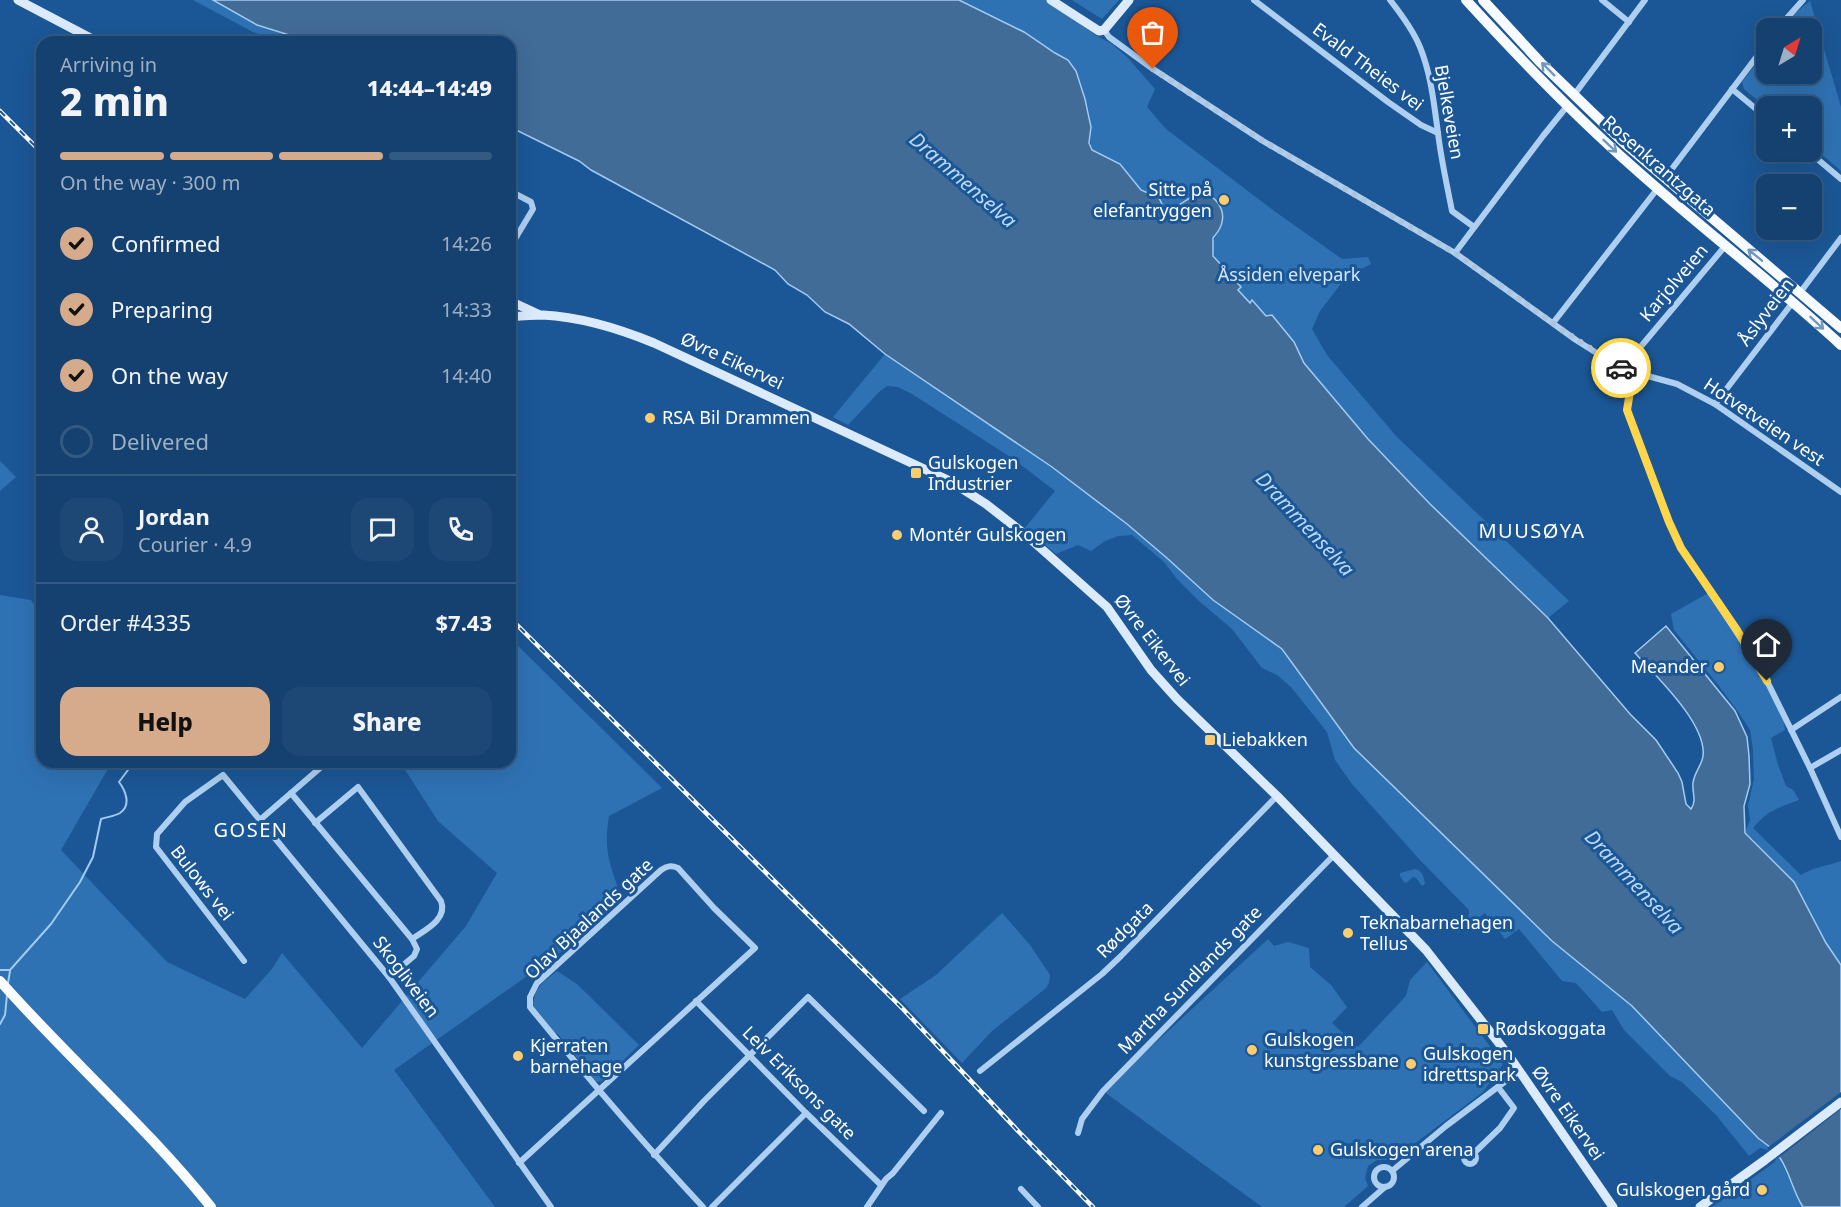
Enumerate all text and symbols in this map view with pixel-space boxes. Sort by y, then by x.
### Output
pin [1127,7,1178,69]
icon: bag [1136,16,1169,49]
street label: Evald Theies vei [1308,17,1429,116]
north arrow [1756,18,1822,84]
map controls [1756,18,1822,240]
text: Arriving in [60,51,157,78]
one-way arrow [1540,62,1555,77]
street label: Bjelkeveien [1430,63,1470,161]
text: 14:44–14:49 [367,72,492,102]
text: 2 min [60,74,169,127]
button: + [1756,96,1822,162]
street label: Rosenkrantzgata [1598,109,1721,221]
water label: Drammenselva [904,126,1022,234]
one-way arrow [1603,139,1618,153]
text: On the way · 300 m [60,169,240,196]
button: − [1756,174,1822,240]
place label: Sitte på elefantryggen [1093,177,1212,222]
marker: Sitte på elefantryggen [1217,193,1231,207]
icon: check [60,227,93,260]
text: Confirmed [111,228,221,258]
text: 14:26 [441,230,492,257]
street label: Karjolveien [1634,239,1713,326]
one-way arrow [1748,249,1764,262]
park label: Åssiden elvepark [1218,262,1361,286]
street label: Åslyveien [1732,273,1799,350]
icon: check [60,293,93,326]
text: Preparing [111,294,213,324]
text: 14:33 [441,296,492,323]
one-way arrow [1810,316,1825,330]
street label: Øvre Eikervei [677,326,788,394]
courier [1591,338,1651,398]
icon: car [1605,352,1638,385]
icon: check [60,359,93,392]
text: On the way [111,360,228,390]
text: 14:40 [441,362,492,389]
street label: Hotvetveien vest [1699,372,1830,471]
place label: RSA Bil Drammen [662,405,810,429]
marker: RSA Bil Drammen [643,411,657,425]
text: Delivered [111,426,209,456]
place label: Gulskogen Industrier [928,450,1018,495]
marker: Gulskogen Industrier [909,466,923,480]
water label: Drammenselva [1250,466,1361,582]
button: person [60,498,123,561]
button: chat [351,498,414,561]
button: phone [429,498,492,561]
text: Jordan [138,501,210,531]
district label: MUUSØYA [1478,517,1586,544]
place label: Montér Gulskogen [909,522,1066,546]
marker: Montér Gulskogen [890,528,904,542]
text: Courier · 4.9 [138,531,252,558]
street label: Øvre Eikervei [1109,588,1196,690]
text: Order #4335 [60,607,191,637]
text: $7.43 [435,607,492,637]
pin [1741,619,1792,681]
icon: home [1750,628,1783,661]
place label: Meander [1631,654,1708,678]
marker: Meander [1712,660,1726,674]
button: Help [60,687,270,756]
button: Share [282,687,492,756]
place label: Liebakken [1222,727,1308,751]
marker: Liebakken [1203,733,1217,747]
district label: GOSEN [214,816,288,843]
water label: Drammenselva [1579,824,1690,940]
street label: Bulows vei [166,840,240,925]
street label: Olav Bjaalands gate [519,852,658,984]
street label: Rødgata [1091,896,1158,963]
street label: Martha Sundlands gate [1112,900,1267,1059]
place label: Teknabarnehagen Tellus [1360,910,1513,955]
marker: Teknabarnehagen Tellus [1341,926,1355,940]
street label: Skogliveien [368,931,445,1022]
place label: Rødskoggata [1495,1016,1606,1040]
street label: Leiv Eriksons gate [738,1020,862,1144]
marker: Rødskoggata [1476,1022,1490,1036]
place label: Gulskogen kunstgressbane [1264,1027,1399,1072]
place label: Kjerraten barnehage [530,1033,622,1078]
place label: Gulskogen idrettspark [1423,1041,1516,1086]
marker: Gulskogen kunstgressbane [1245,1043,1259,1057]
marker: Kjerraten barnehage [511,1049,525,1063]
marker: Gulskogen idrettspark [1404,1057,1418,1071]
street label: Øvre Eikervei [1527,1060,1610,1165]
place label: Gulskogen arena [1330,1137,1474,1161]
marker: Gulskogen arena [1311,1143,1325,1157]
place label: Gulskogen gård [1616,1177,1750,1201]
marker: Gulskogen gård [1755,1183,1769,1197]

